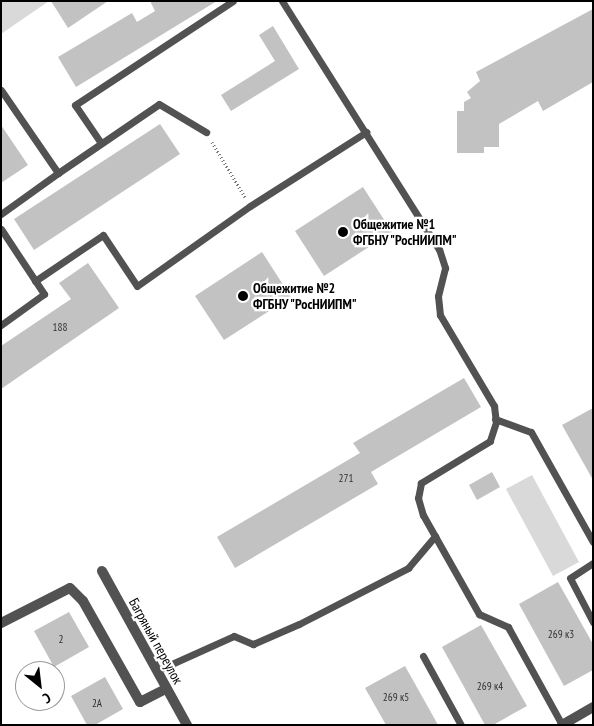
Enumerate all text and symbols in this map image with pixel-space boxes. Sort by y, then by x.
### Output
place label: Общежитие №1 ФГБНУ "РосНИИПМ" [353,216,458,248]
marker: Общежитие №1 ФГБНУ "РосНИИПМ" [337,226,349,238]
place label: Общежитие №2 ФГБНУ "РосНИИПМ" [253,280,358,312]
marker: Общежитие №2 ФГБНУ "РосНИИПМ" [237,290,249,302]
house number: 188 [53,320,67,334]
house number: 271 [339,471,353,485]
street label: Багряный переулок [125,595,187,687]
house number: 269 к3 [548,627,574,641]
house number: 2 [59,632,63,646]
north arrow [15,661,65,711]
house number: 269 к4 [477,679,503,693]
text: С [40,689,54,708]
house number: 269 к5 [383,690,409,704]
house number: 2А [92,696,102,710]

